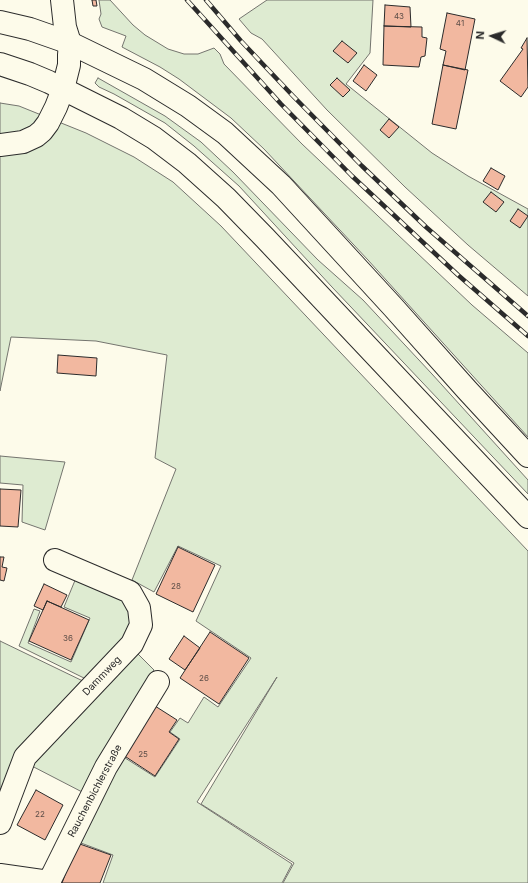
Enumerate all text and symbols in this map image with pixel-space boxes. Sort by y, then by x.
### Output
house number: 43 [394,12,404,22]
north arrow [472,16,512,56]
house number: 41 [456,19,464,29]
text: N [473,30,487,40]
house number: 28 [171,582,181,592]
house number: 36 [63,634,73,644]
street label: Dammweg [80,654,124,698]
house number: 26 [199,674,209,684]
street label: Rauchenbichlerstraße [65,743,125,839]
house number: 25 [138,750,148,760]
house number: 22 [35,810,45,820]

